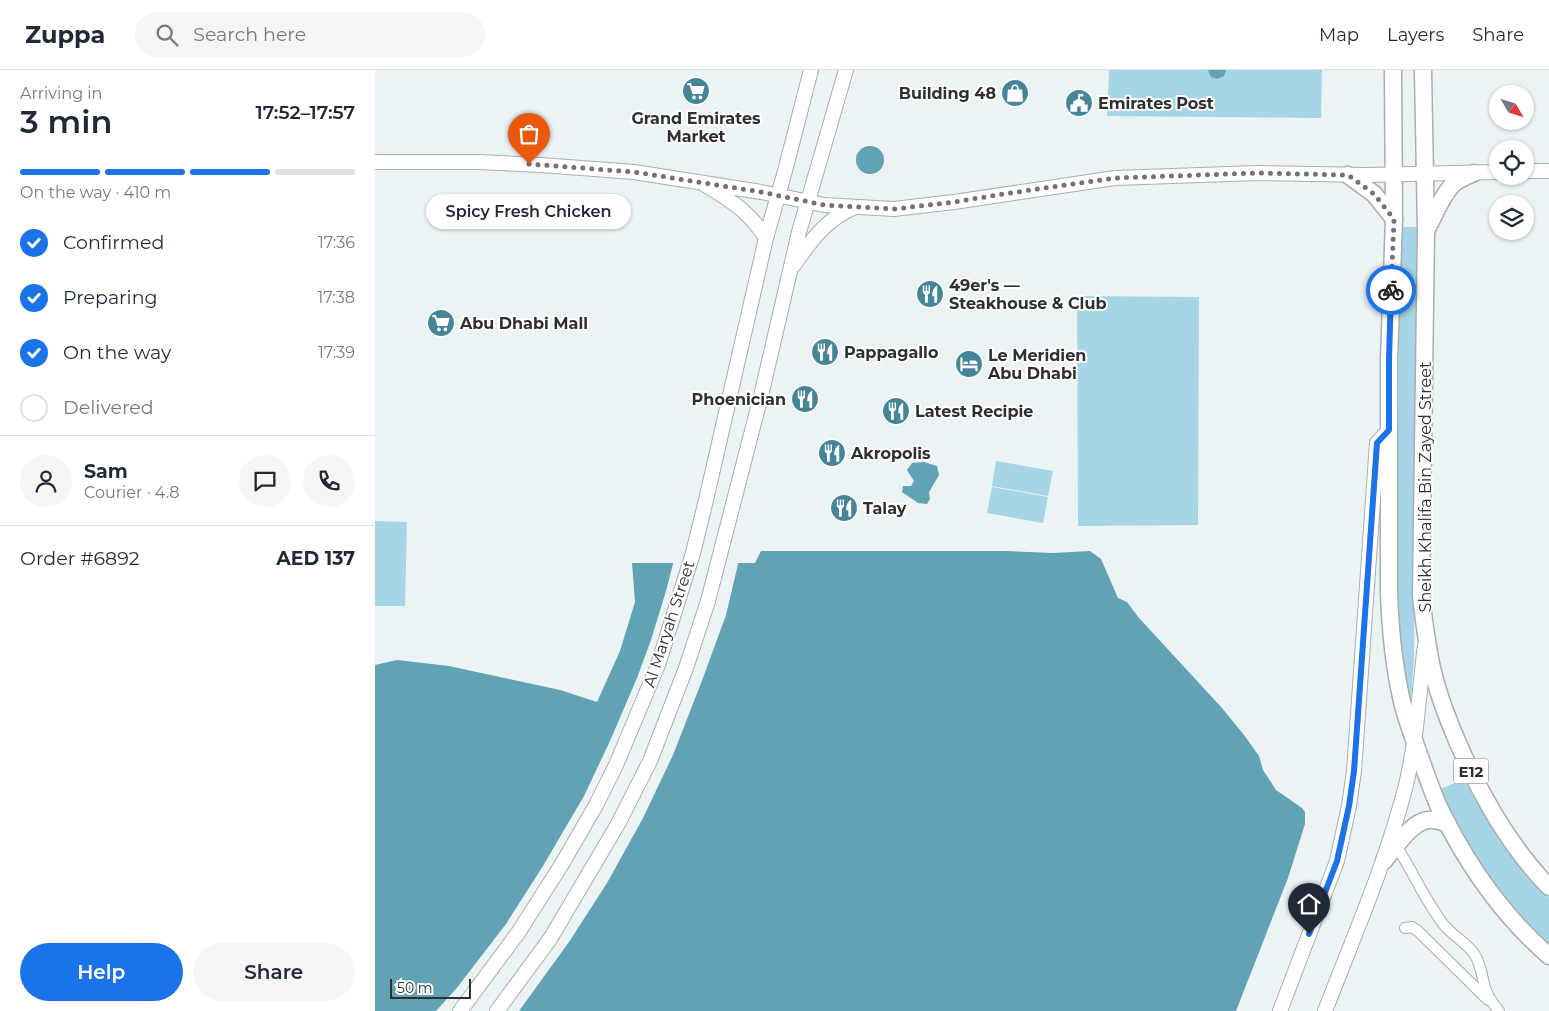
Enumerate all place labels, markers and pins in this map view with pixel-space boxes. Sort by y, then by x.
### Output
supermarket icon: Grand Emirates Market [681,76,711,106]
shop icon: Building 48 [1000,78,1030,108]
place label: Building 48 [899,84,996,103]
public building icon: Emirates Post [1064,88,1094,118]
place label: Emirates Post [1098,94,1214,113]
place label: Grand Emirates Market [632,109,761,146]
pin [508,113,550,164]
callout: Spicy Fresh Chicken [427,194,631,229]
place label: 49er's — Steakhouse & Club [949,276,1106,313]
restaurant icon: 49er's — Steakhouse & Club [915,279,945,309]
supermarket icon: Abu Dhabi Mall [426,308,456,338]
place label: Abu Dhabi Mall [459,314,588,333]
restaurant icon: Pappagallo [810,337,840,367]
place label: Pappagallo [844,343,938,362]
place label: Le Meridien Abu Dhabi [987,346,1086,383]
hotel icon: Le Meridien Abu Dhabi [954,349,984,379]
restaurant icon: Phoenician [790,384,820,414]
place label: Phoenician [692,390,786,409]
restaurant icon: Latest Recipie [881,396,911,426]
place label: Latest Recipie [915,402,1033,421]
restaurant icon: Akropolis [817,438,847,468]
place label: Akropolis [850,444,931,463]
restaurant icon: Talay [829,493,859,523]
place label: Talay [863,499,907,518]
pin [1288,883,1330,934]

